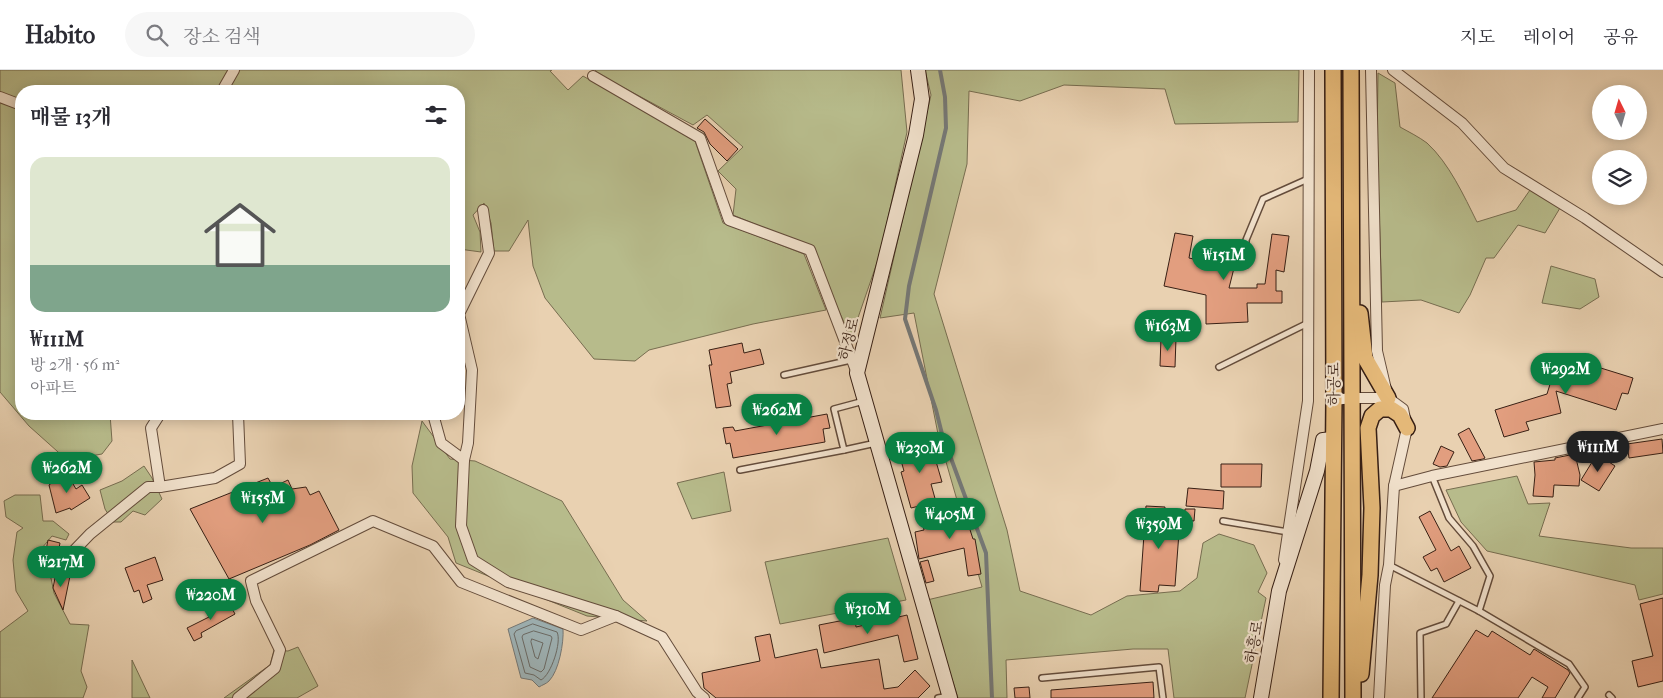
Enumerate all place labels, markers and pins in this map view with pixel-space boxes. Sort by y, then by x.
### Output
pin: ₩151M [1189,238,1259,281]
pin: ₩163M [1133,310,1203,352]
pin: ₩292M [1531,352,1601,395]
pin: ₩262M [742,394,812,436]
pin: ₩111M [1563,430,1633,473]
pin: ₩230M [885,432,955,474]
pin: ₩262M [32,452,102,494]
pin: ₩155M [228,482,298,524]
pin: ₩405M [915,498,985,540]
pin: ₩359M [1124,508,1194,550]
pin: ₩217M [26,546,96,588]
pin: ₩220M [176,578,246,621]
pin: ₩310M [833,592,903,635]

